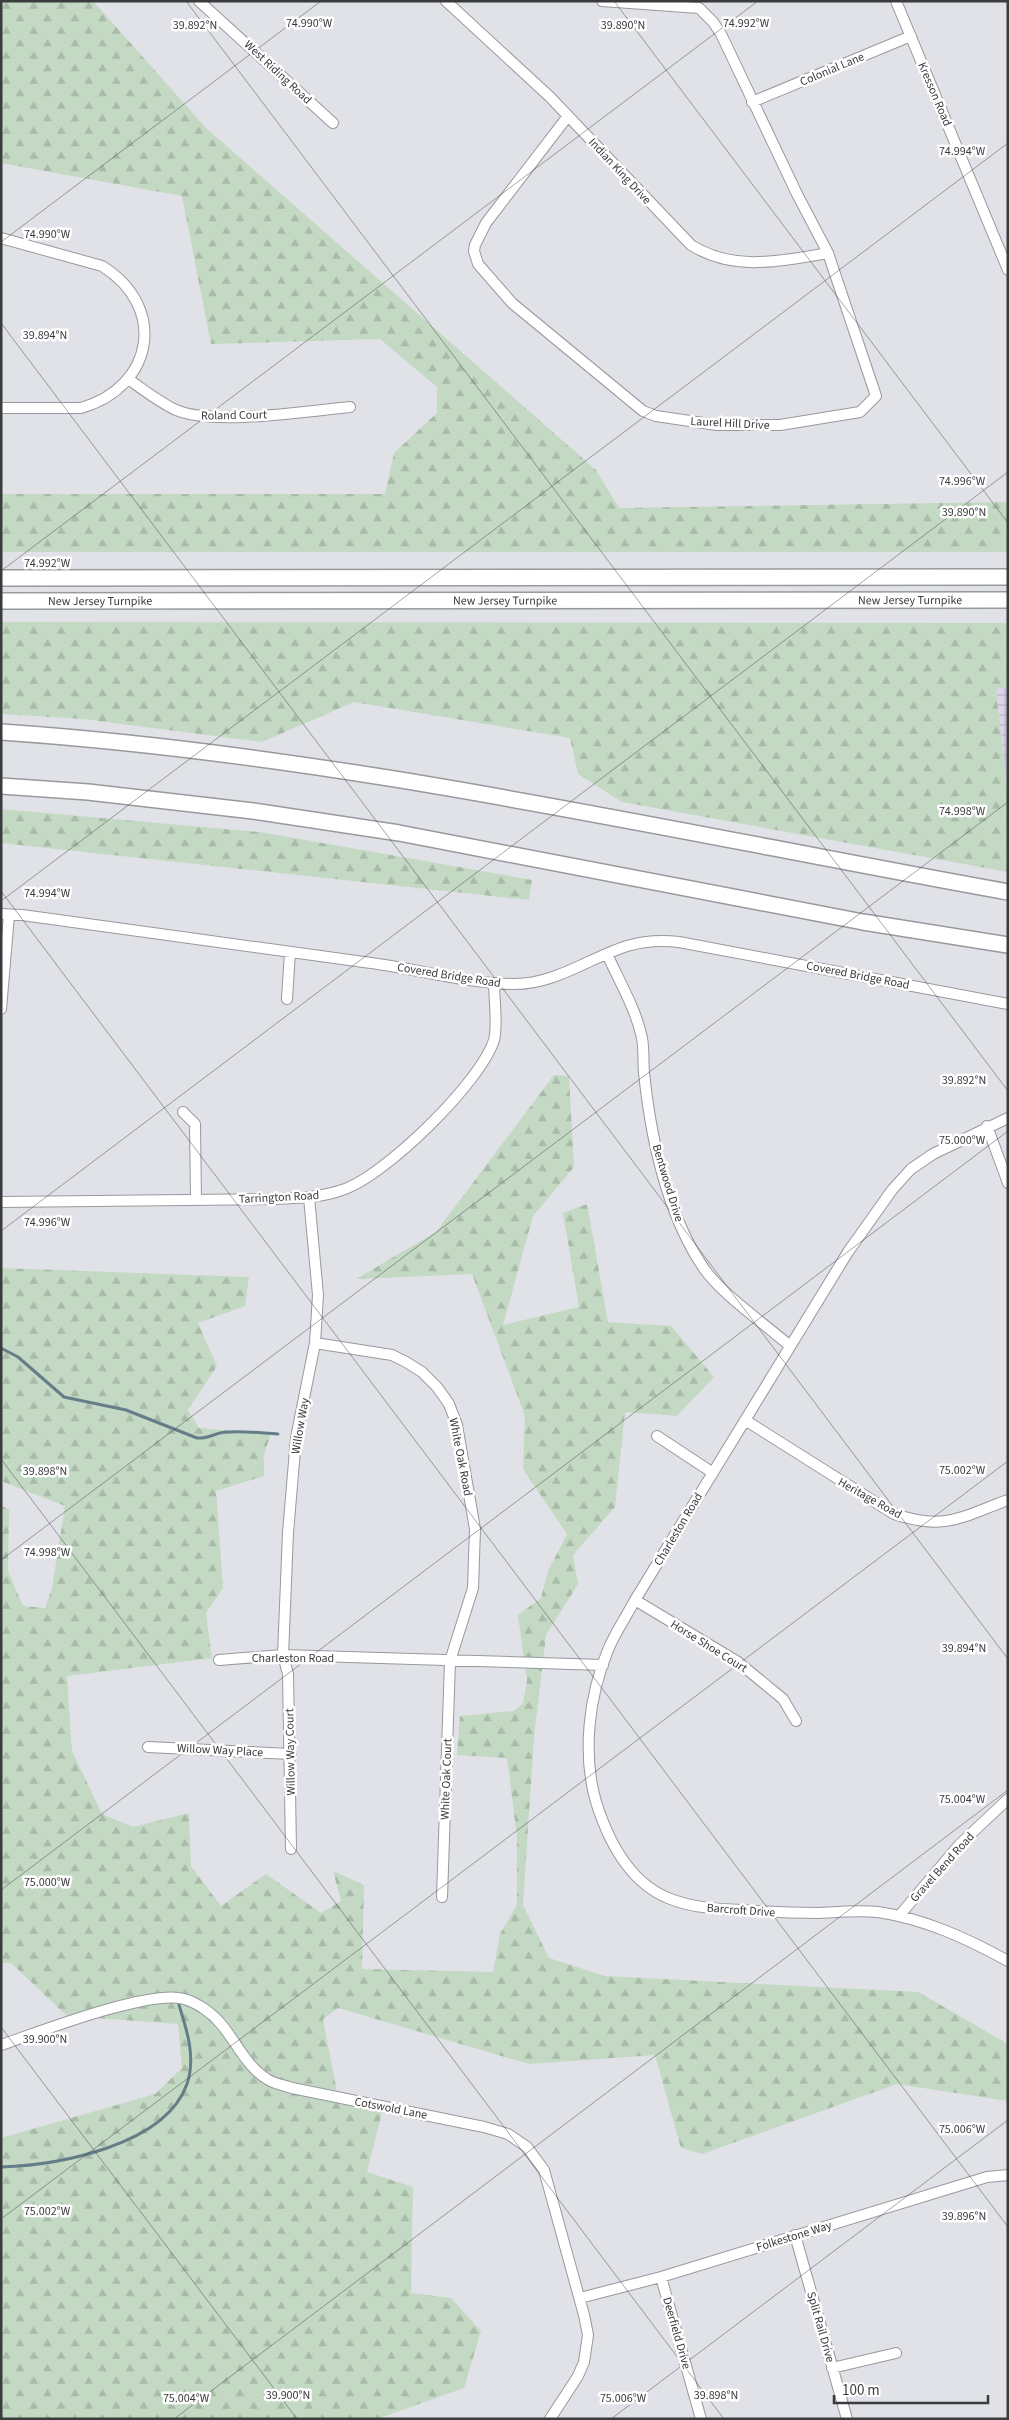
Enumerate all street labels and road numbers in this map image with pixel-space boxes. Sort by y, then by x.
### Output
street label: West Riding Road [240,37,315,108]
street label: Colonial Lane [797,48,867,91]
street label: Kresson Road [913,59,956,129]
street label: Indian King Drive [584,134,655,208]
street label: Roland Court [201,406,267,425]
street label: Laurel Hill Drive [690,413,770,434]
street label: New Jersey Turnpike [453,592,557,610]
street label: New Jersey Turnpike [858,592,962,609]
street label: New Jersey Turnpike [48,593,152,610]
street label: Covered Bridge Road [805,957,911,994]
street label: Covered Bridge Road [396,959,502,992]
street label: Bentwood Drive [648,1142,687,1224]
street label: Tarrington Road [238,1187,320,1208]
street label: Willow Way [287,1396,314,1456]
street label: White Oak Road [445,1417,476,1498]
street label: Heritage Road [835,1474,905,1523]
street label: Charleston Road [650,1490,707,1569]
street label: Horse Shoe Court [667,1616,750,1677]
street label: Charleston Road [252,1650,334,1667]
street label: Willow Way Court [281,1708,300,1796]
street label: White Oak Court [437,1738,456,1820]
street label: Willow Way Place [176,1740,264,1761]
street label: Gravel Bend Road [906,1829,978,1906]
street label: Barcroft Drive [706,1900,776,1921]
street label: Cotswold Lane [353,2093,429,2124]
street label: Folkestone Way [754,2217,834,2256]
street label: Split Rail Drive [802,2290,839,2365]
street label: Deerfield Drive [658,2295,695,2371]

